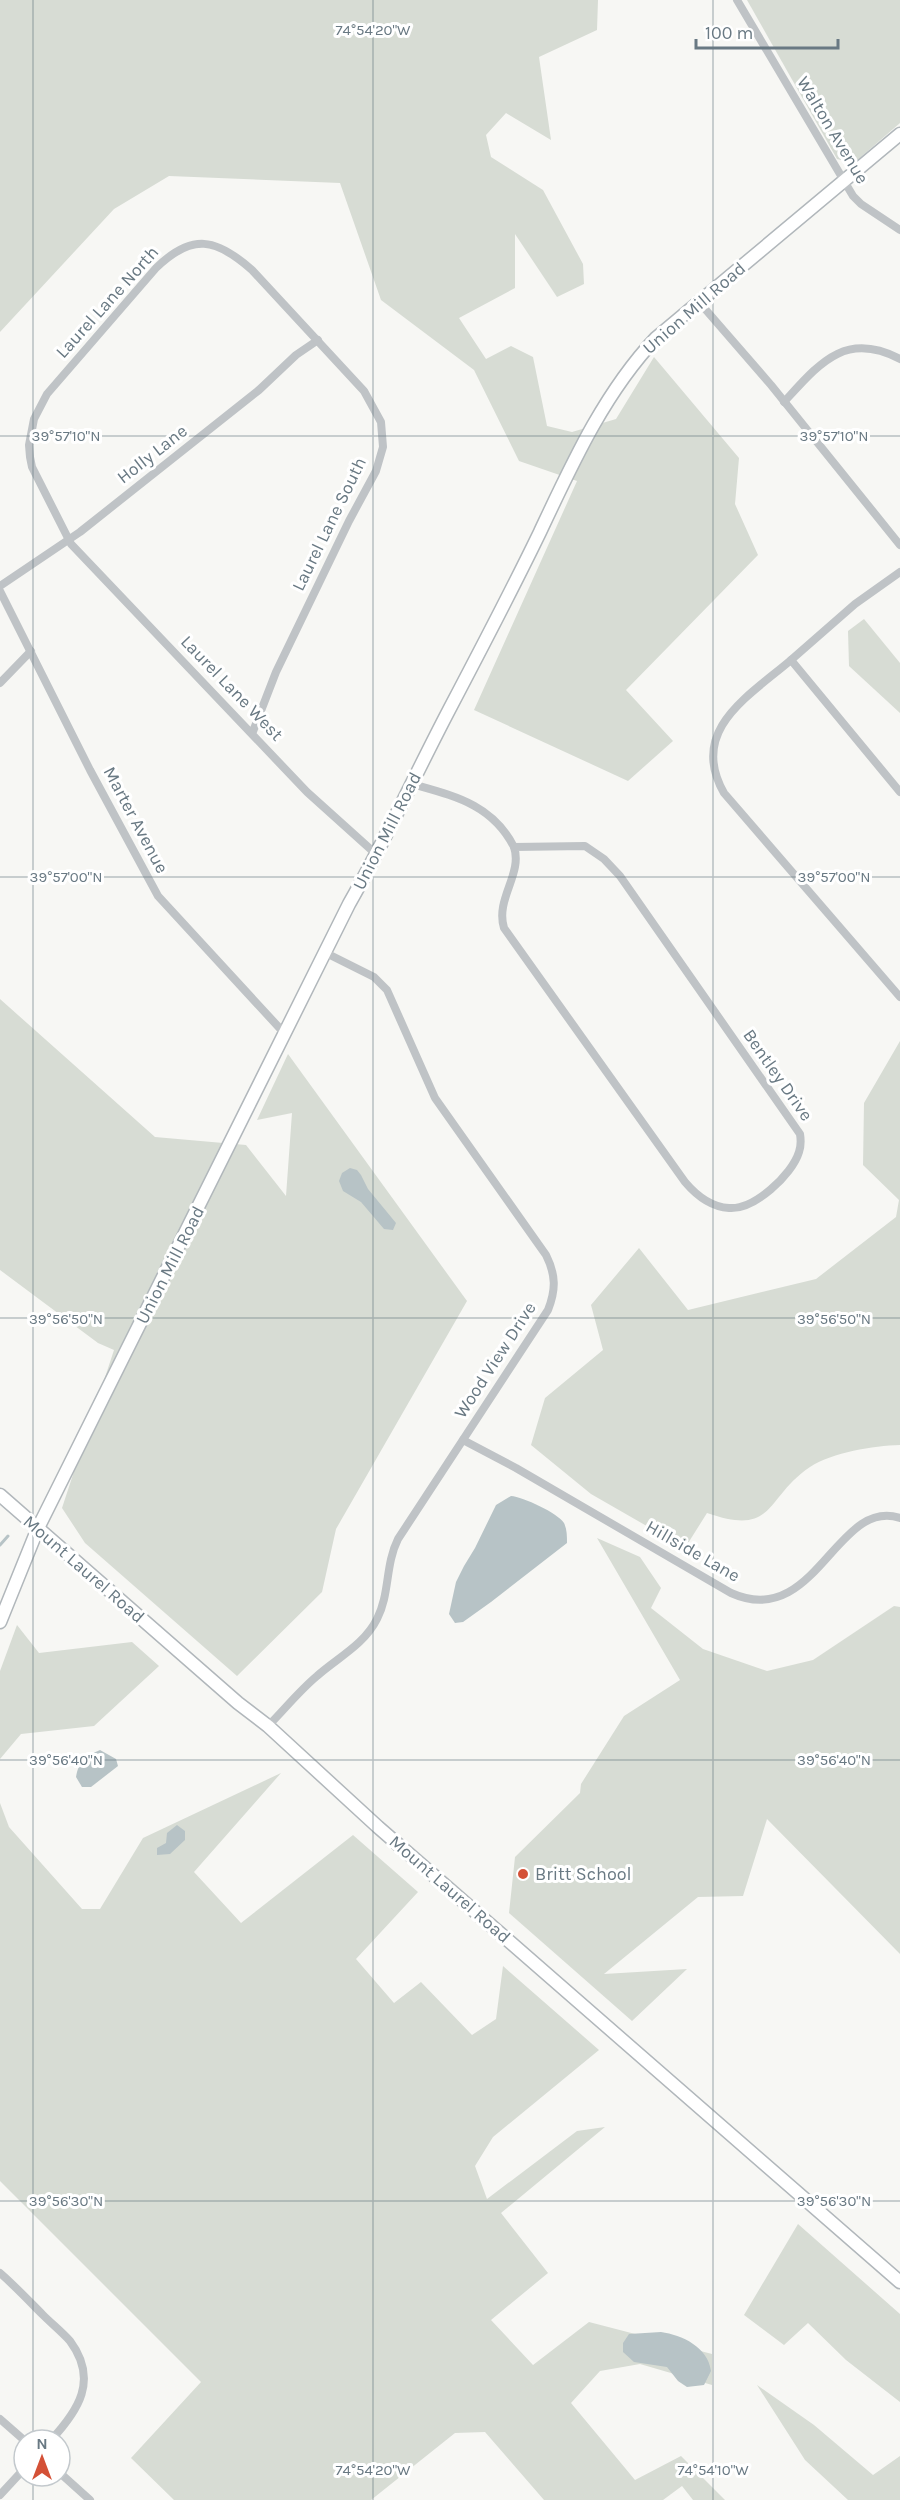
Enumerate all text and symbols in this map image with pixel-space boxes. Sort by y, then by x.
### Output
scale bar [696,12,838,50]
text: 74°54'20"W [336,21,411,39]
text: 100 m [705,22,753,44]
street label: Walton Avenue [792,72,874,188]
street label: Laurel Lane North [51,241,163,363]
street label: Union Mill Road [638,257,750,359]
street label: Holly Lane [113,420,191,488]
text: 39°57'10"N [32,427,100,445]
text: 39°57'10"N [800,427,868,445]
street label: Laurel Lane South [287,453,371,595]
street label: Laurel Lane West [176,631,288,745]
street label: Marter Avenue [99,763,173,877]
street label: Union Mill Road [348,768,426,894]
text: 39°57'00"N [30,868,102,886]
text: 39°57'00"N [798,868,870,886]
street label: Bentley Drive [738,1025,818,1125]
street label: Union Mill Road [131,1202,209,1328]
street label: Wood View Drive [449,1298,541,1422]
text: 39°56'50"N [29,1310,103,1328]
text: 39°56'50"N [797,1310,871,1328]
street label: Mount Laurel Road [19,1510,149,1628]
street label: Hillside Lane [642,1515,744,1587]
text: 39°56'40"N [29,1751,103,1769]
text: 39°56'40"N [797,1751,871,1769]
street label: Mount Laurel Road [385,1830,515,1948]
place label: Britt School [535,1863,632,1885]
marker: Britt School [516,1867,530,1881]
text: 39°56'30"N [29,2192,103,2210]
text: 39°56'30"N [797,2192,871,2210]
north arrow [12,2428,72,2488]
text: N [36,2434,48,2453]
text: 74°54'20"W [336,2461,411,2479]
text: 74°54'10"W [677,2461,749,2479]

